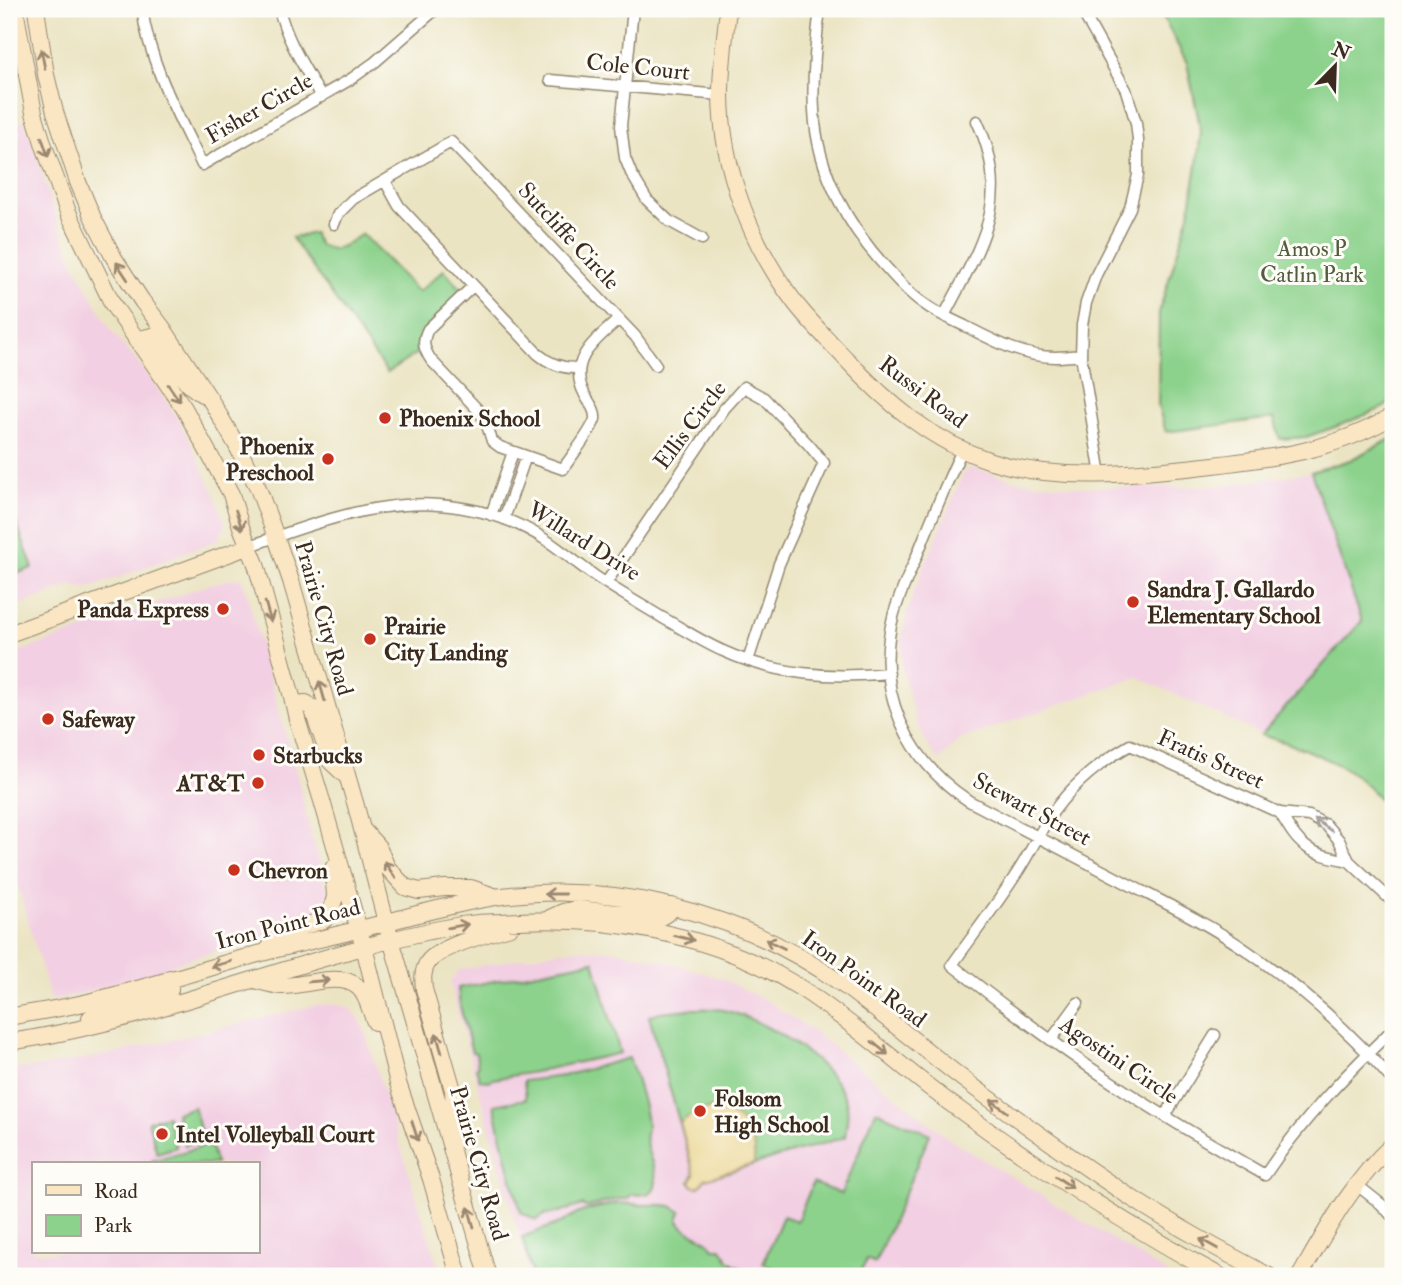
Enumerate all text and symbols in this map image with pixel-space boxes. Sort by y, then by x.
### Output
north arrow [1300,32,1370,102]
text: N [1328,37,1355,66]
street label: Cole Court [585,47,691,87]
one-way arrow [36,48,50,71]
street label: Fisher Circle [200,65,318,150]
one-way arrow [39,136,52,158]
street label: Sutcliffe Circle [512,176,626,296]
park label: Amos P Catlin Park [1260,234,1364,289]
one-way arrow [115,262,129,282]
street label: Russi Road [873,349,973,435]
street label: Ellis Circle [647,375,733,475]
one-way arrow [167,383,181,402]
place label: Phoenix School [399,404,541,433]
marker: Phoenix School [377,410,393,426]
place label: Phoenix Preschool [225,432,315,487]
marker: Phoenix Preschool [320,451,336,467]
street label: Willard Drive [521,494,646,587]
one-way arrow [234,508,246,530]
street label: Prairie City Road [288,537,360,699]
place label: Sandra J. Gallardo Elementary School [1147,575,1322,631]
marker: Sandra J. Gallardo Elementary School [1125,594,1141,610]
place label: Panda Express [77,595,209,625]
one-way arrow [263,600,276,622]
marker: Panda Express [215,601,231,617]
place label: Prairie City Landing [384,612,509,668]
marker: Prairie City Landing [362,631,378,647]
one-way arrow [315,680,328,702]
place label: Safeway [62,705,136,735]
marker: Safeway [40,711,56,727]
street label: Fratis Street [1153,723,1269,795]
place label: Starbucks [273,741,362,770]
marker: Starbucks [251,747,267,763]
street label: Stewart Street [968,766,1096,852]
place label: AT&T [176,769,245,798]
marker: AT&T [250,775,266,791]
one-way arrow [1314,818,1333,833]
place label: Chevron [248,856,328,885]
one-way arrow [383,860,397,880]
marker: Chevron [226,862,242,878]
one-way arrow [544,887,567,901]
street label: Iron Point Road [213,892,363,956]
one-way arrow [446,919,469,932]
street label: Iron Point Road [796,924,932,1034]
one-way arrow [672,932,694,945]
one-way arrow [765,937,786,950]
one-way arrow [210,959,232,972]
one-way arrow [307,974,330,987]
street label: Agostini Circle [1053,1009,1184,1111]
one-way arrow [432,1032,445,1054]
one-way arrow [871,1040,889,1056]
street label: Prairie City Road [443,1082,515,1244]
place label: Folsom High School [714,1084,830,1140]
one-way arrow [990,1098,1009,1113]
marker: Folsom High School [692,1103,708,1119]
one-way arrow [409,1119,422,1141]
place label: Intel Volleyball Court [176,1120,375,1150]
marker: Intel Volleyball Court [154,1126,170,1142]
legend [32,1162,259,1254]
one-way arrow [1053,1176,1073,1190]
text: Road [94,1178,139,1205]
one-way arrow [464,1206,477,1228]
text: Park [94,1212,132,1239]
one-way arrow [1199,1237,1220,1250]

